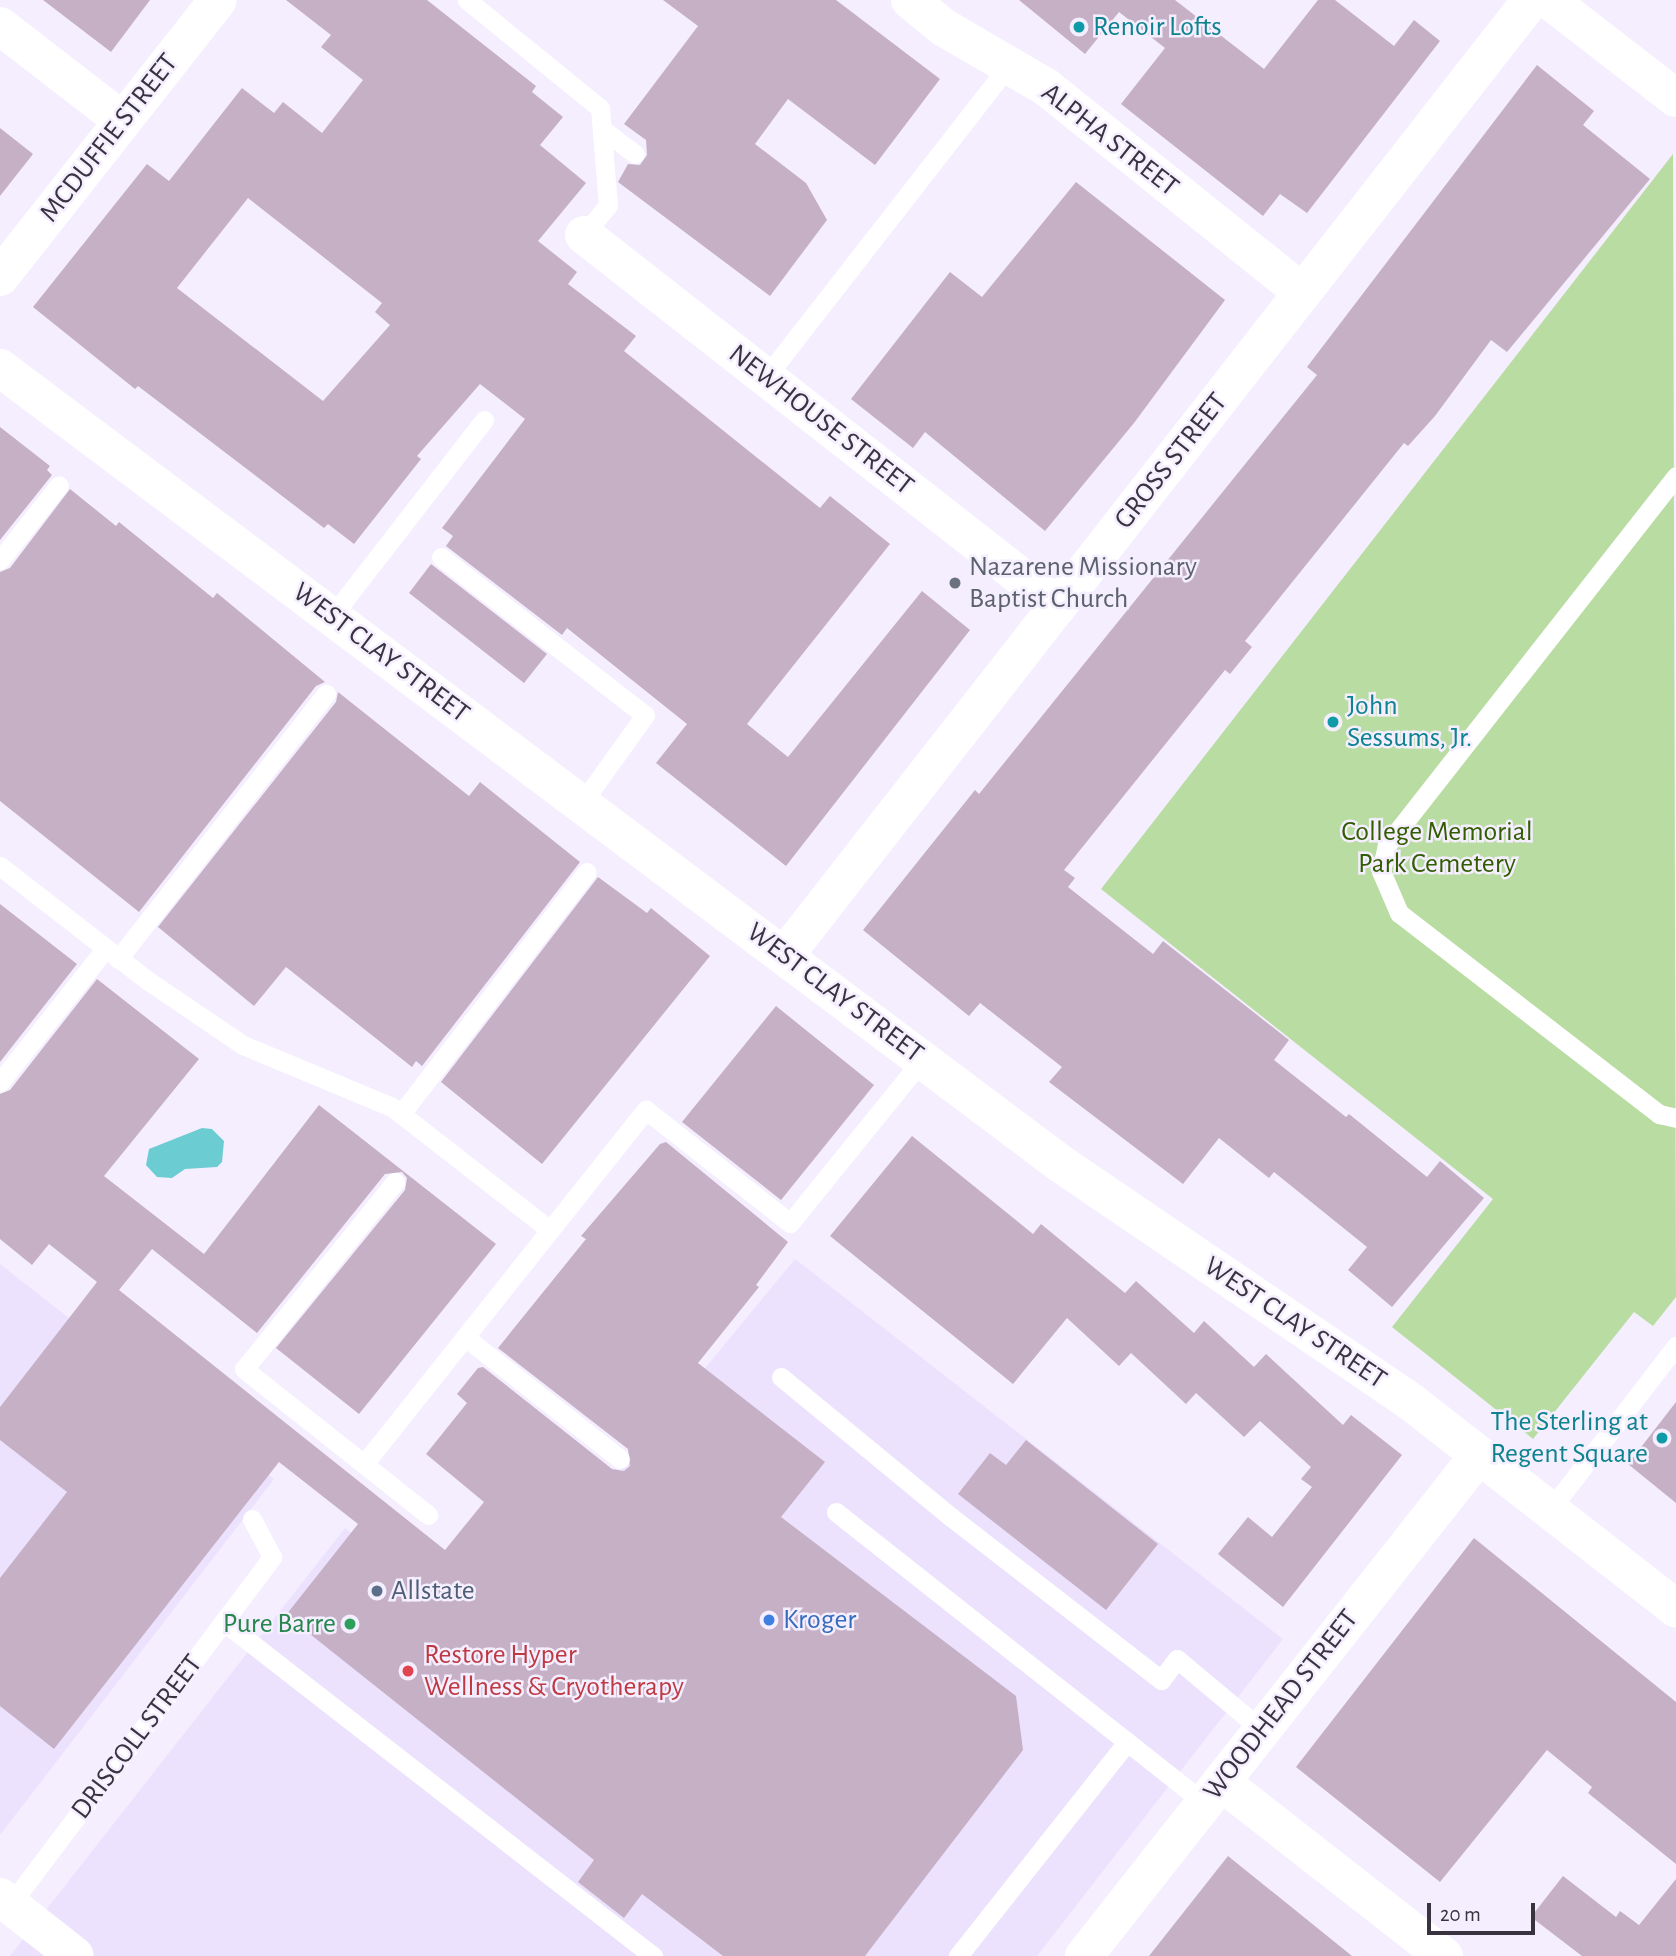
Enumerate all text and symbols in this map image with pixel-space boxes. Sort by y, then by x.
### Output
place label: Renoir Lofts [1093,10,1222,44]
marker: Renoir Lofts [1071,19,1087,35]
street label: MCDUFFIE STREET [33,47,185,229]
street label: ALPHA STREET [1035,76,1185,204]
street label: NEWHOUSE STREET [722,337,920,503]
street label: GROSS STREET [1107,386,1235,536]
place label: Nazarene Missionary Baptist Church [969,550,1197,616]
marker: Nazarene Missionary Baptist Church [947,575,963,591]
street label: WEST CLAY STREET [286,576,476,730]
place label: John Sessums, Jr. [1347,689,1472,755]
marker: John Sessums, Jr. [1325,714,1341,730]
park label: College Memorial Park Cemetery [1341,815,1533,881]
street label: WEST CLAY STREET [740,916,930,1070]
street label: WEST CLAY STREET [1197,1250,1393,1396]
place label: The Sterling at Regent Square [1490,1405,1648,1471]
marker: The Sterling at Regent Square [1654,1430,1670,1446]
place label: Allstate [391,1574,475,1608]
marker: Allstate [369,1583,385,1599]
place label: Kroger [783,1603,856,1637]
street label: WOODHEAD STREET [1196,1603,1366,1807]
place label: Pure Barre [223,1607,336,1641]
marker: Kroger [761,1612,777,1628]
marker: Pure Barre [342,1616,358,1632]
place label: Restore Hyper Wellness & Cryotherapy [424,1638,684,1704]
street label: DRISCOLL STREET [64,1648,210,1826]
marker: Restore Hyper Wellness & Cryotherapy [398,1661,418,1681]
scale bar [1431,1890,1540,1934]
text: 20 m [1440,1904,1481,1925]

